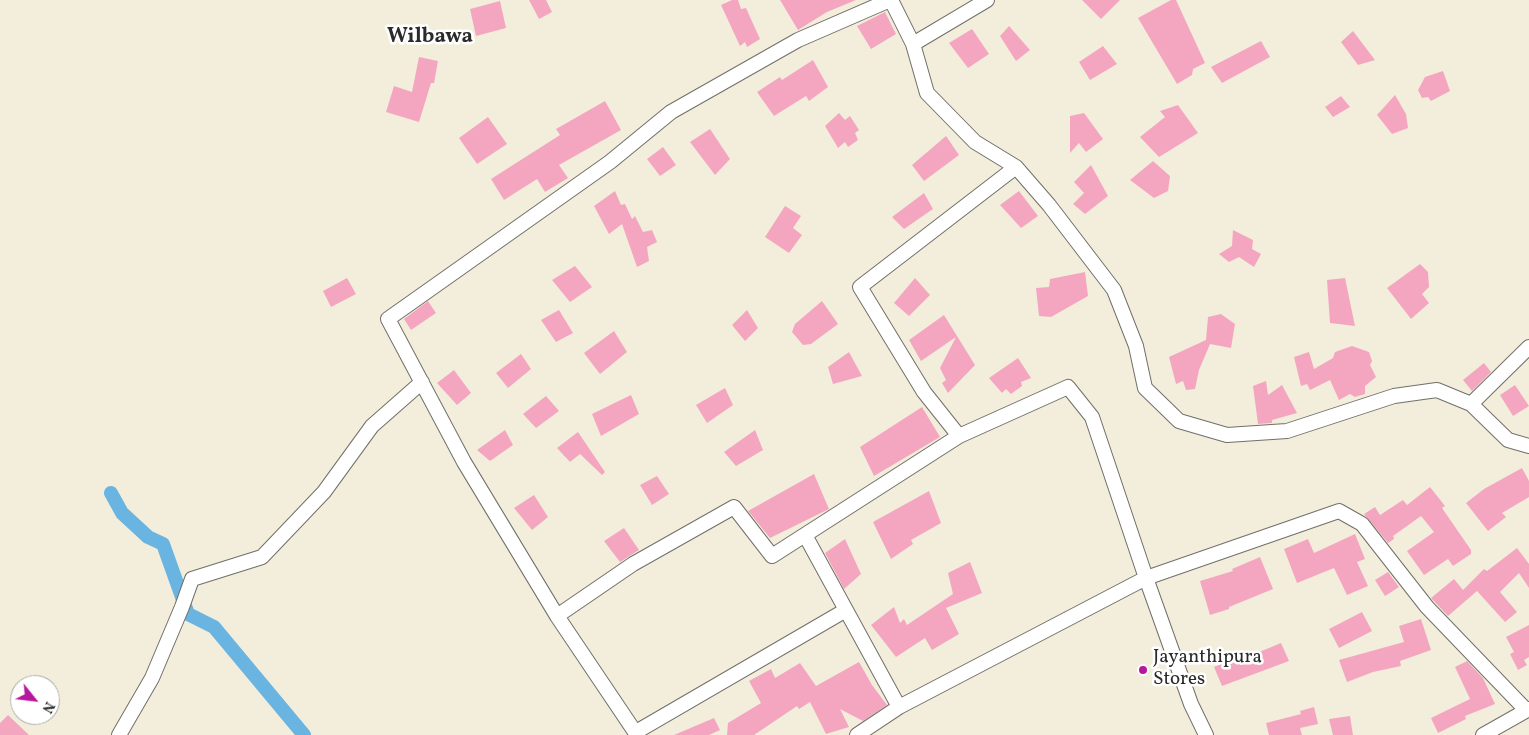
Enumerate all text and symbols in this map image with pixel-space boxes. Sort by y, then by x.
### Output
district label: Wilbawa [387,25,473,51]
place label: Jayanthipura Stores [1153,648,1262,692]
marker: Jayanthipura Stores [1137,664,1149,676]
north arrow [10,675,60,725]
text: N [37,698,58,716]

